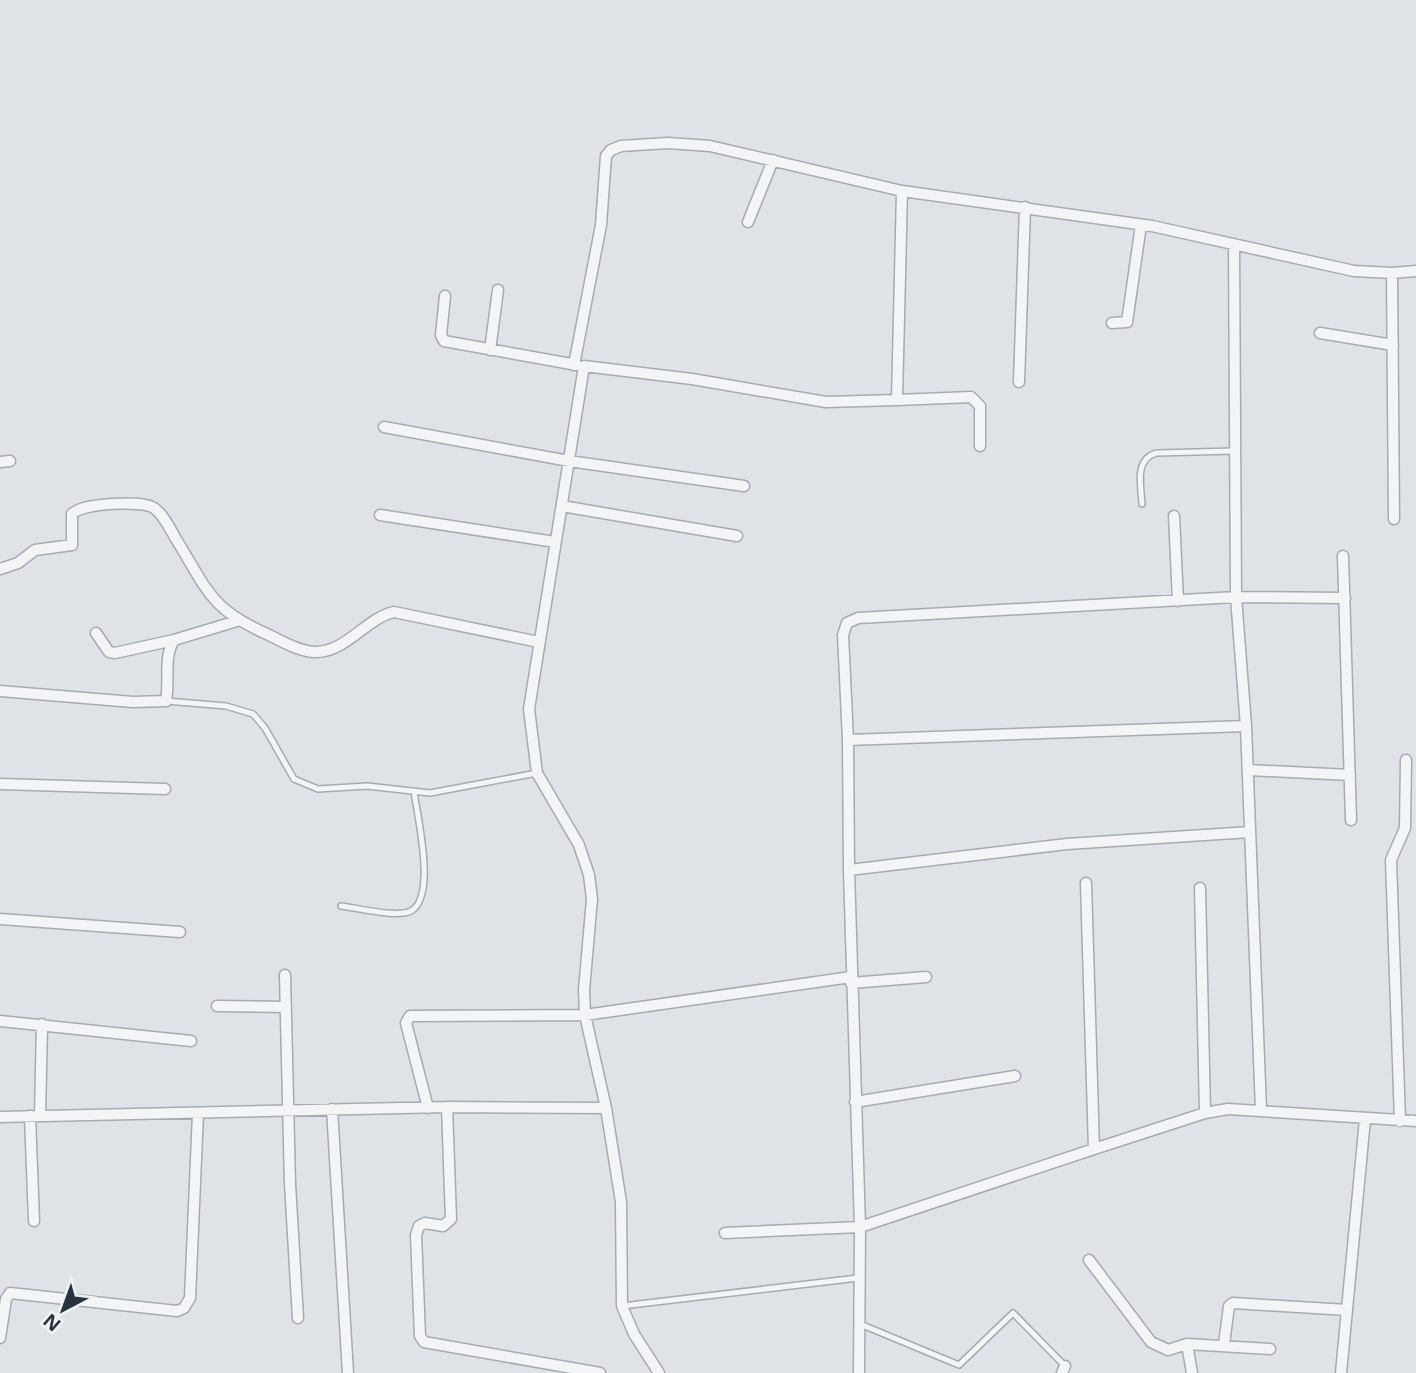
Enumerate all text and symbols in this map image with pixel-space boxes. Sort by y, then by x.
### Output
north arrow [28,1275,98,1345]
text: N [37,1308,66,1338]

